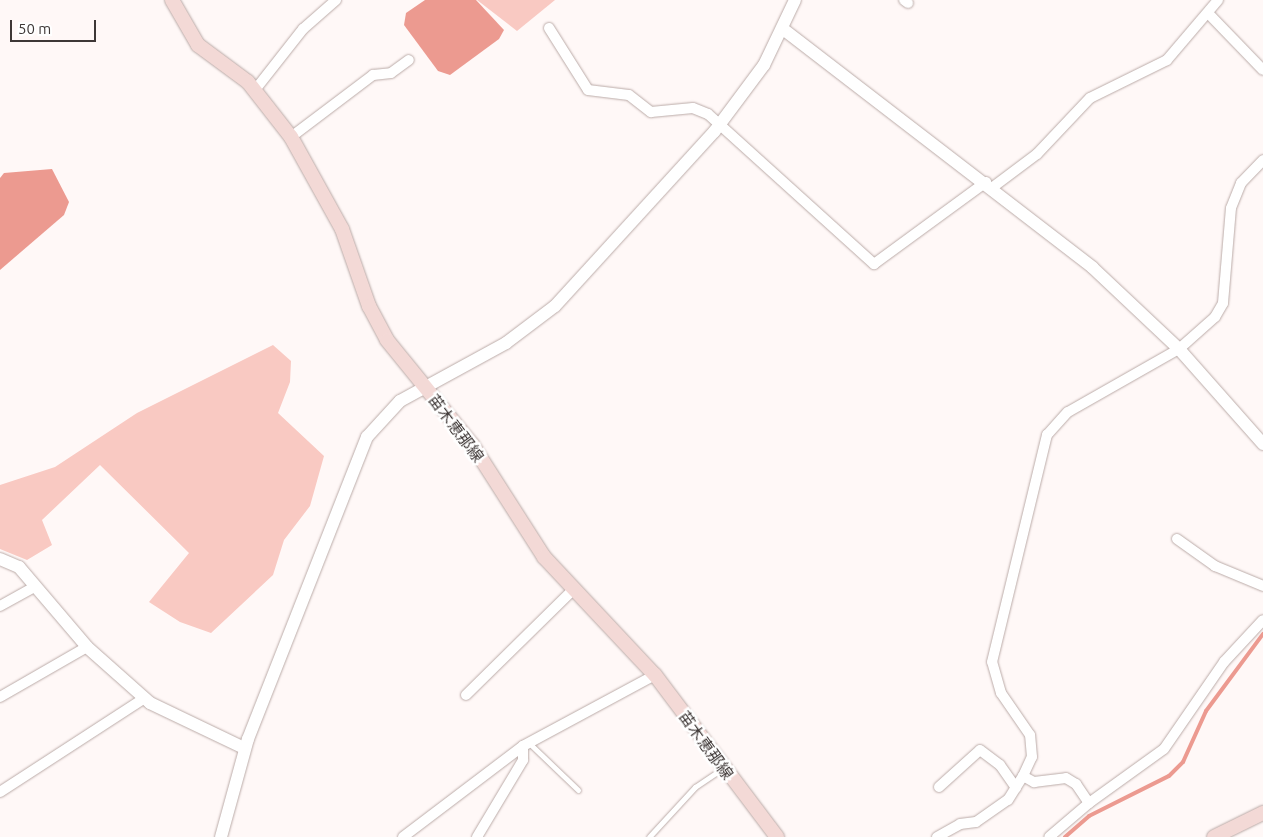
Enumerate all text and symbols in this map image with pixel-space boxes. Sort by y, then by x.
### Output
scale bar [12,10,99,42]
text: 50 m [18,20,51,37]
street label: 苗木恵那線 [424,390,488,466]
street label: 苗木恵那線 [675,707,737,783]

